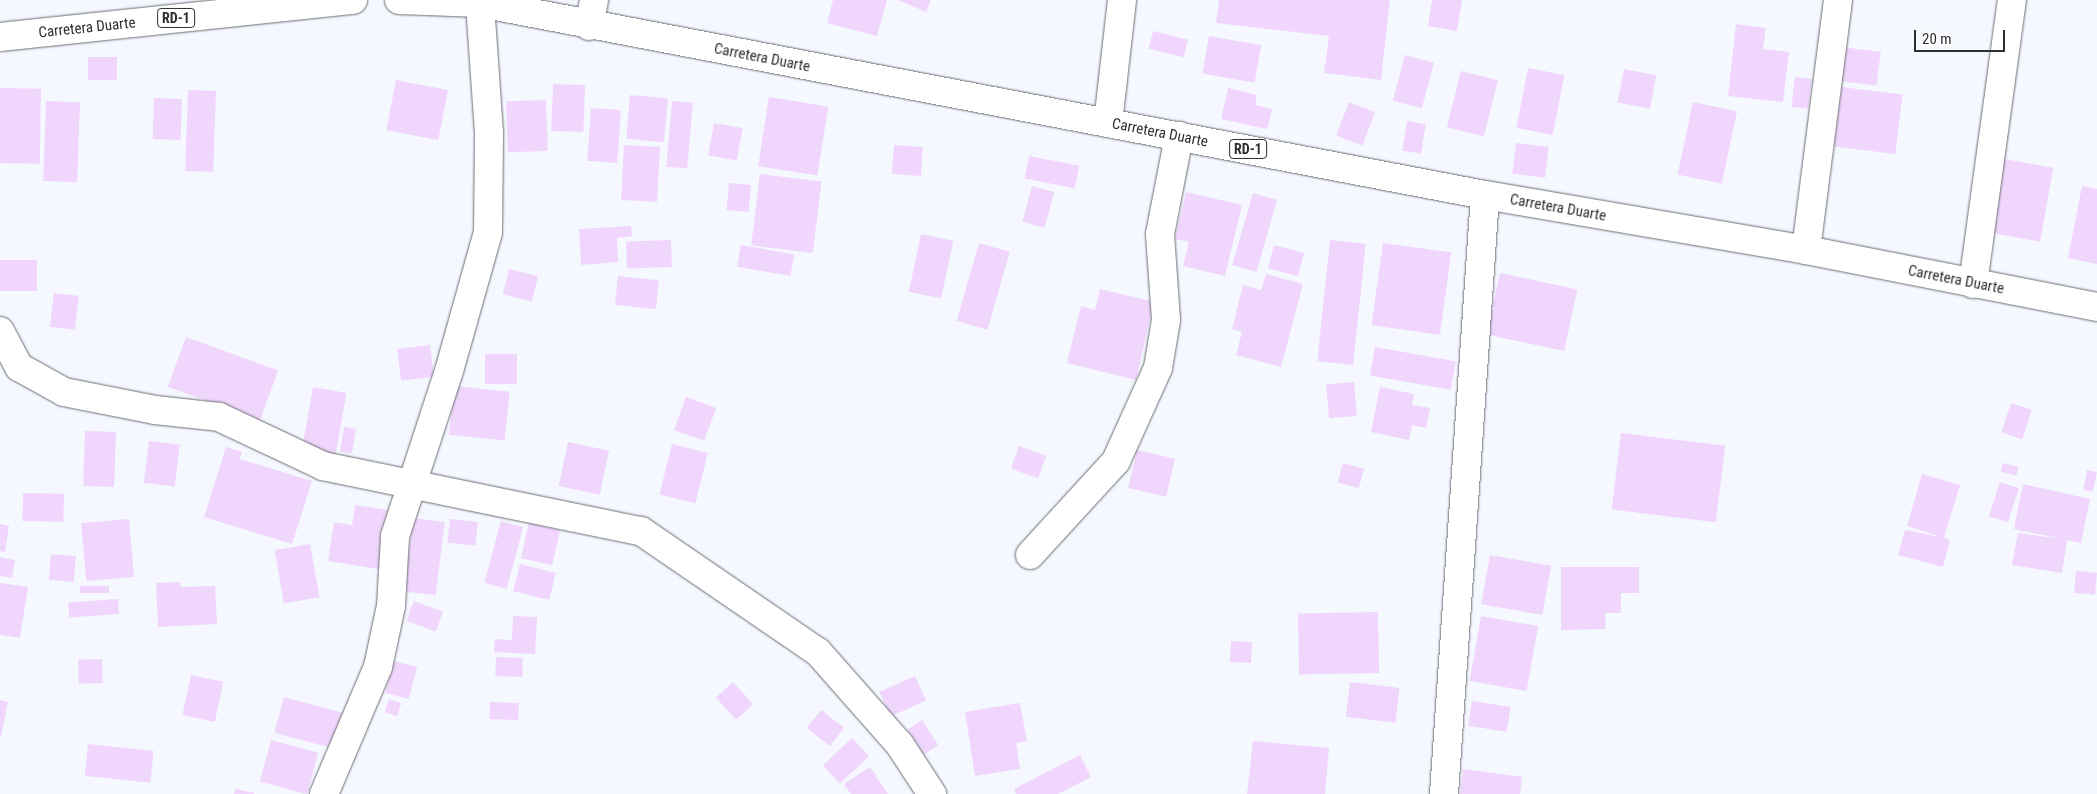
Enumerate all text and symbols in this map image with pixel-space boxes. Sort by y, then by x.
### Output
road number: RD-1 [156,7,196,30]
street label: Carretera Duarte [38,14,136,42]
scale bar [1917,20,2008,52]
text: 20 m [1922,30,1952,48]
street label: Carretera Duarte [712,40,812,76]
street label: Carretera Duarte [1110,115,1210,151]
road number: RD-1 [1228,138,1268,160]
street label: Carretera Duarte [1508,191,1608,225]
street label: Carretera Duarte [1906,262,2006,298]

